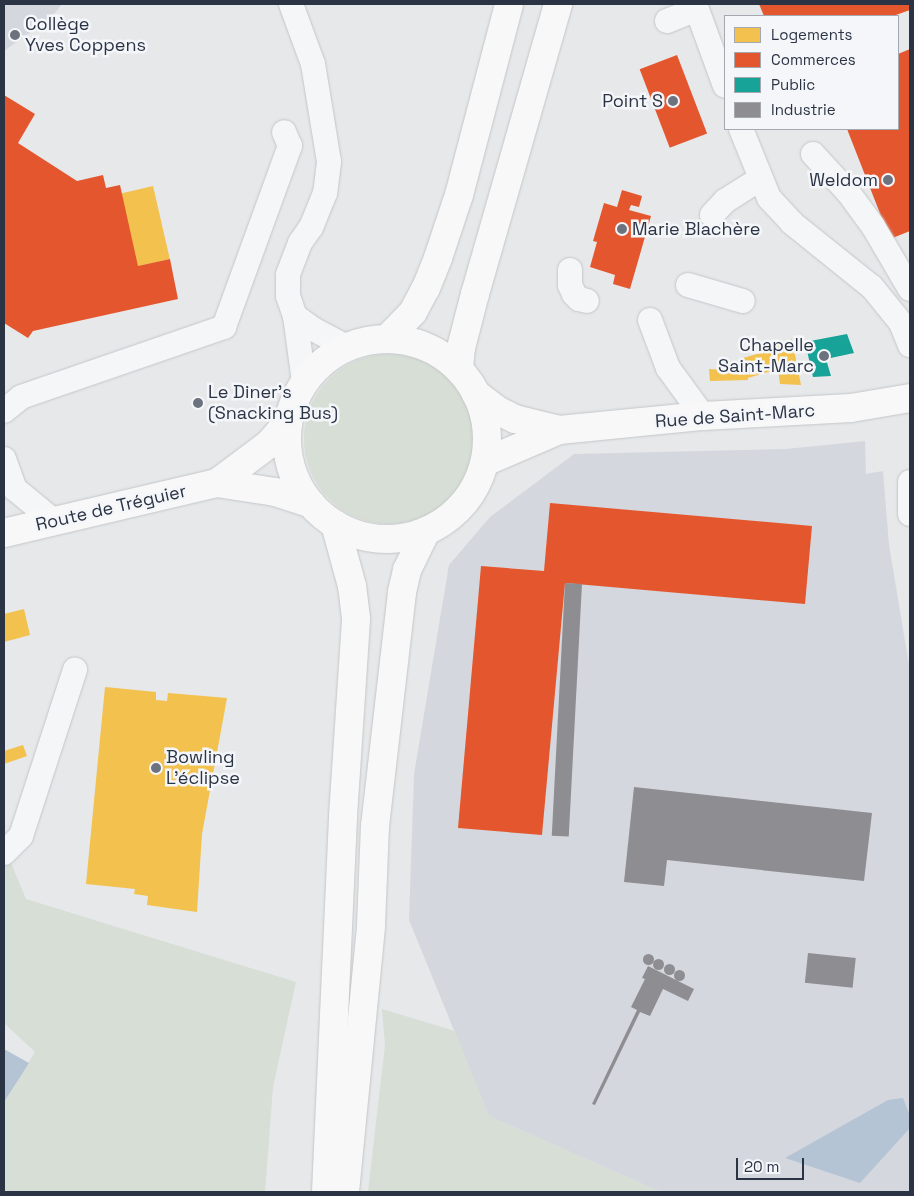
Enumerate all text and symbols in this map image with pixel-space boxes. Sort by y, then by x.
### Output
place label: Collège Yves Coppens [25,14,146,56]
legend [724,15,899,130]
text: Logements [771,25,853,44]
marker: Collège Yves Coppens [9,29,21,41]
text: Commerces [771,50,856,69]
text: Public [771,75,815,94]
place label: Point S [602,90,663,112]
marker: Point S [667,95,679,107]
text: Industrie [771,100,836,119]
place label: Weldom [809,169,878,191]
marker: Weldom [882,174,894,186]
place label: Marie Blachère [632,218,760,240]
marker: Marie Blachère [616,223,628,235]
place label: Chapelle Saint-Marc [718,335,814,378]
marker: Chapelle Saint-Marc [818,350,830,362]
place label: Le Diner's (Snacking Bus) [208,382,338,424]
marker: Le Diner's (Snacking Bus) [192,397,204,409]
street label: Rue de Saint-Marc [654,400,816,432]
street label: Route de Tréguier [33,480,189,536]
place label: Bowling L'éclipse [166,747,240,790]
marker: Bowling L'éclipse [150,762,162,774]
scale bar [739,1148,806,1180]
text: 20 m [744,1157,779,1176]

